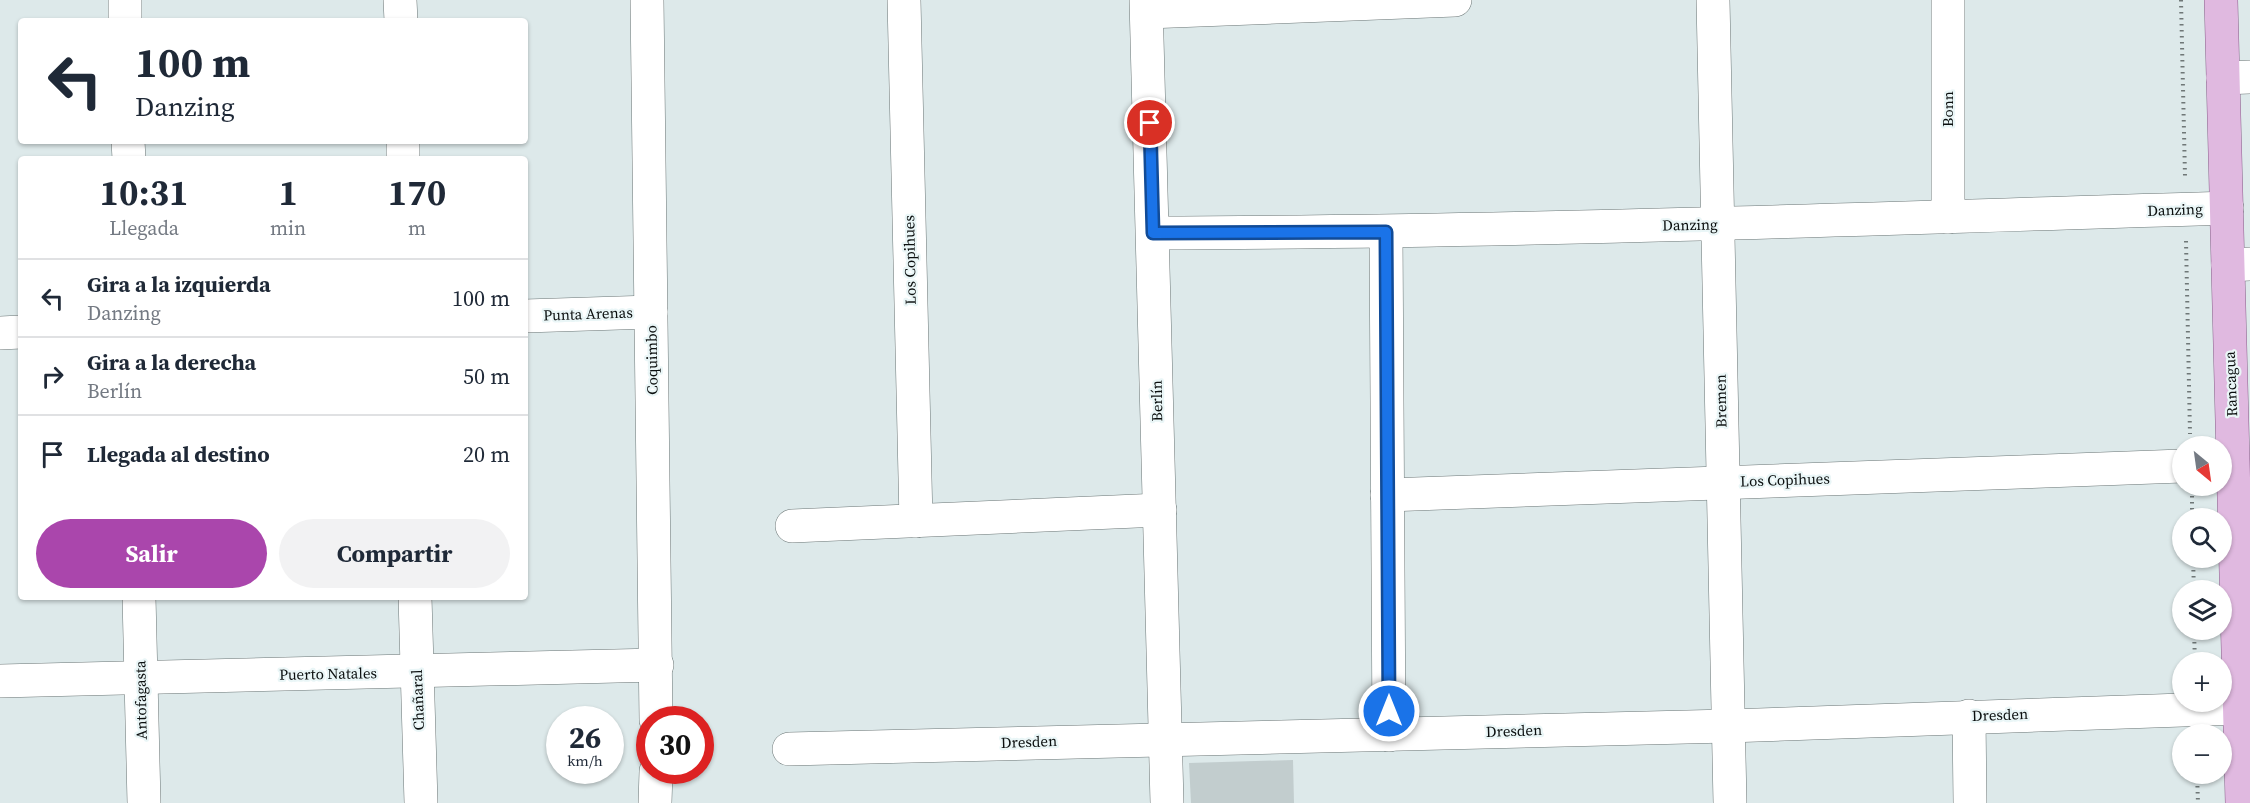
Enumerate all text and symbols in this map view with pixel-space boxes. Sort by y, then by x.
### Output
text: 100 m [135,33,250,91]
icon: left [36,42,114,120]
text: Danzing [135,88,235,125]
street label: Bonn [1937,91,1958,127]
pin [1124,97,1175,148]
icon: arrive [1133,106,1166,139]
text: 10:31 [100,168,188,217]
text: 1 [278,168,298,217]
text: 170 [388,168,446,217]
street label: Danzing [2147,198,2203,221]
text: Llegada [109,214,179,242]
text: min [270,214,306,242]
text: m [408,214,426,242]
street label: Danzing [1662,214,1718,235]
street label: Los Copihues [898,215,921,305]
text: Gira a la izquierda [87,269,271,299]
icon: left [36,282,69,315]
text: 100 m [452,283,510,313]
text: Danzing [87,299,161,327]
street label: Punta Arenas [543,301,633,326]
street label: Coquimbo [640,325,663,395]
text: Gira a la derecha [87,347,256,377]
street label: Rancagua [2219,351,2242,417]
icon: right [36,360,69,393]
text: 50 m [463,361,510,391]
street label: Bremen [1710,374,1731,428]
text: Berlín [87,377,142,405]
street label: Berlín [1146,380,1167,422]
north arrow [2172,436,2232,496]
map controls [2172,436,2232,784]
icon: arrive [36,438,69,471]
text: Llegada al destino [87,439,270,469]
text: 20 m [463,439,510,469]
street label: Los Copihues [1740,467,1830,492]
button: search [2172,508,2232,568]
button: Salir [36,519,267,588]
button: Compartir [279,519,510,588]
button: layers [2172,580,2232,640]
button: + [2172,652,2232,712]
street label: Antofagasta [129,660,152,740]
street label: Puerto Natales [279,662,377,685]
street label: Chañaral [406,669,429,731]
position arrow [1357,679,1421,743]
street label: Dresden [1972,703,2028,726]
speed limit sign: 30 [636,706,714,784]
text: 26 [569,717,601,758]
street label: Dresden [1486,719,1542,742]
button: − [2172,724,2232,784]
street label: Dresden [1001,730,1057,753]
text: km/h [567,750,603,771]

